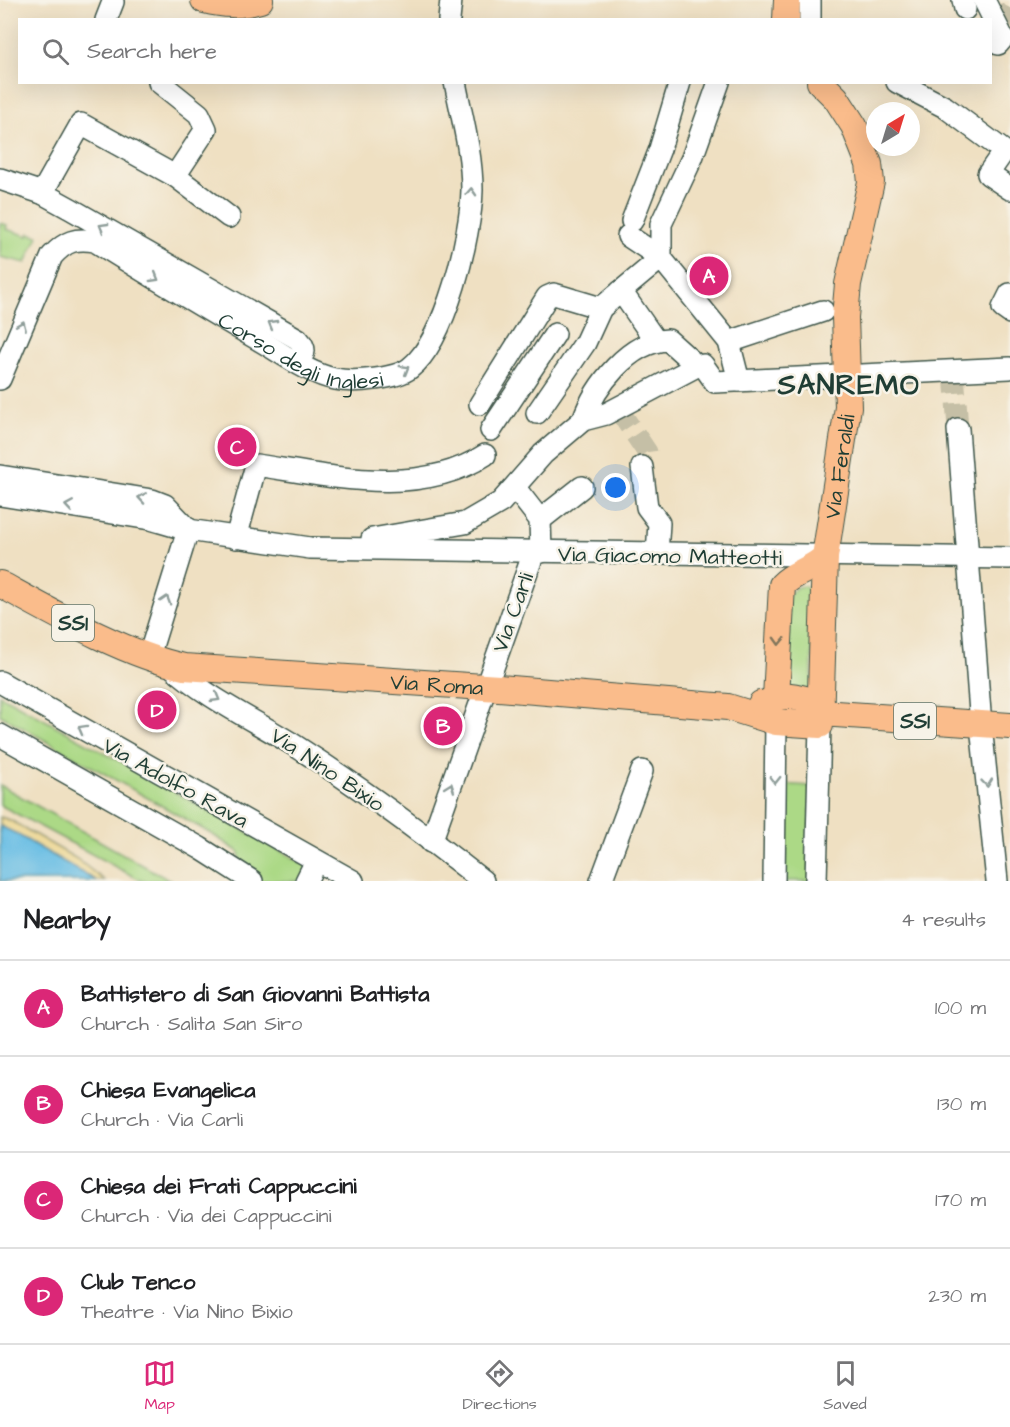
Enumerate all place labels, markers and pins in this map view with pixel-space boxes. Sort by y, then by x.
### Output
pin: A [690,254,728,298]
pin: C [218,424,256,470]
pin: D [138,688,176,732]
pin: B [424,704,462,748]

